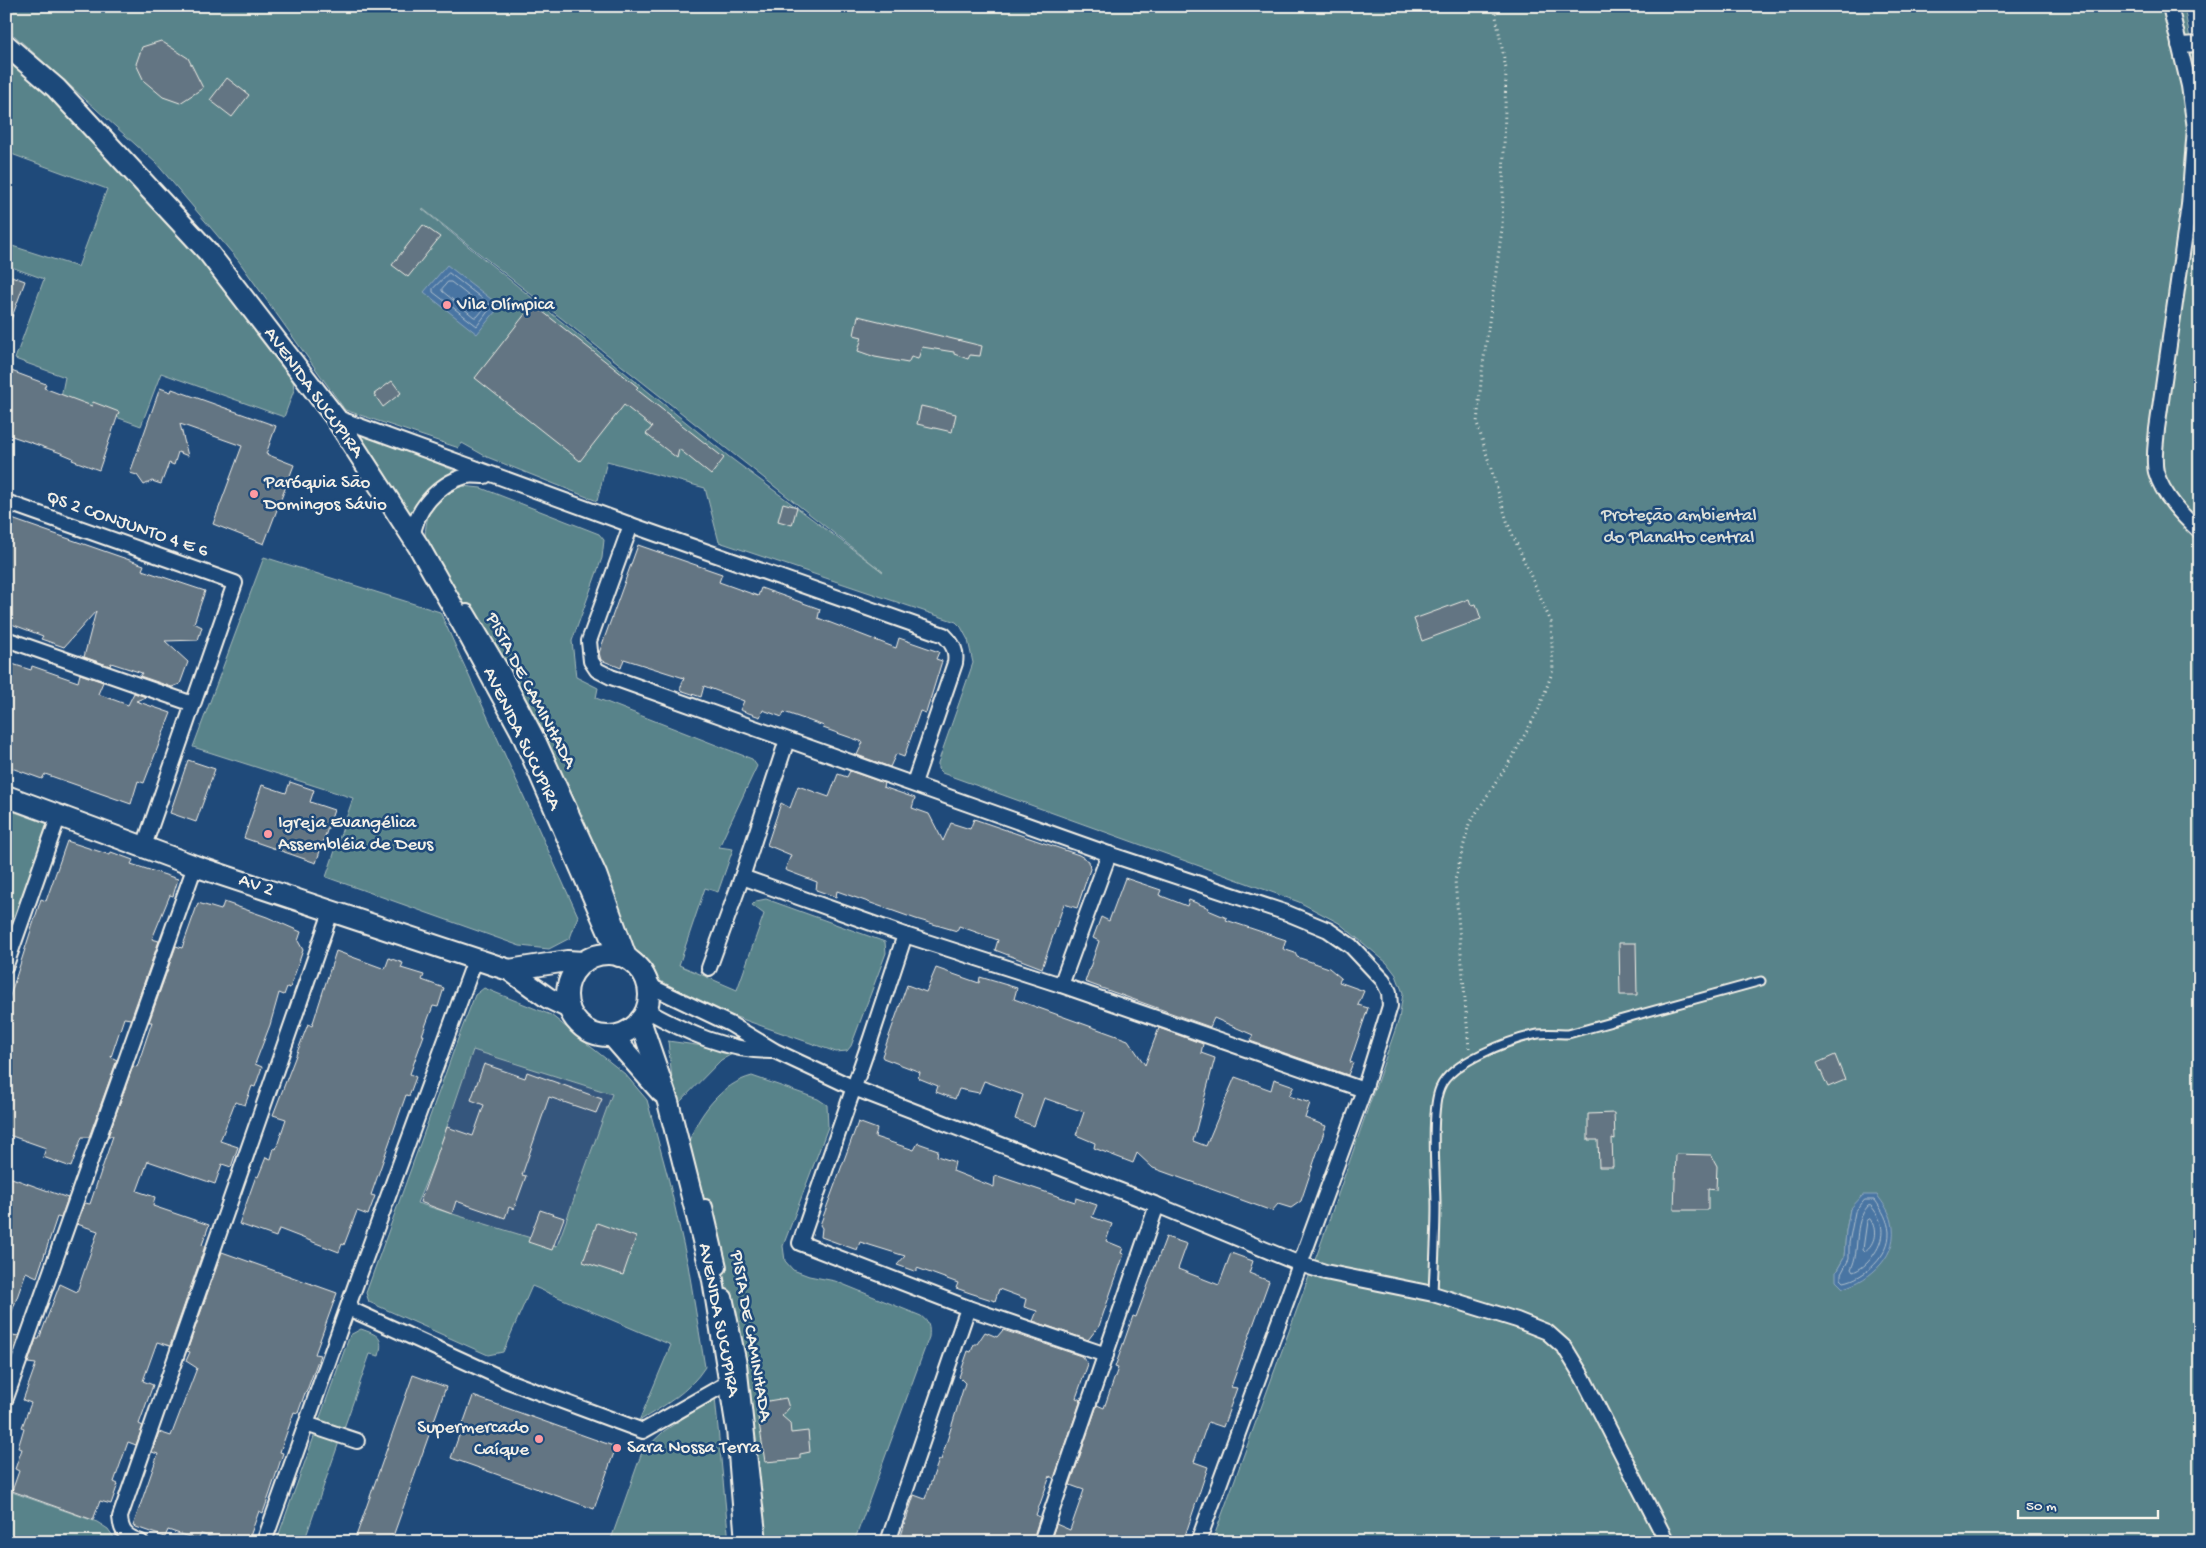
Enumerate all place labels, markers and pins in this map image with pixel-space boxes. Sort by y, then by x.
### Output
place label: Vila Olímpica [456,294,556,317]
marker: Vila Olímpica [441,299,453,311]
place label: Paróquia São Domingos Sávio [262,472,387,517]
marker: Paróquia São Domingos Sávio [248,488,260,500]
place label: Igreja Evangélica Assembléia de Deus [278,812,434,857]
marker: Igreja Evangélica Assembléia de Deus [262,828,274,840]
place label: Supermercado Caíque [417,1417,529,1462]
marker: Supermercado Caíque [533,1433,545,1445]
place label: Sara Nossa Terra [627,1437,762,1460]
marker: Sara Nossa Terra [611,1442,623,1454]

